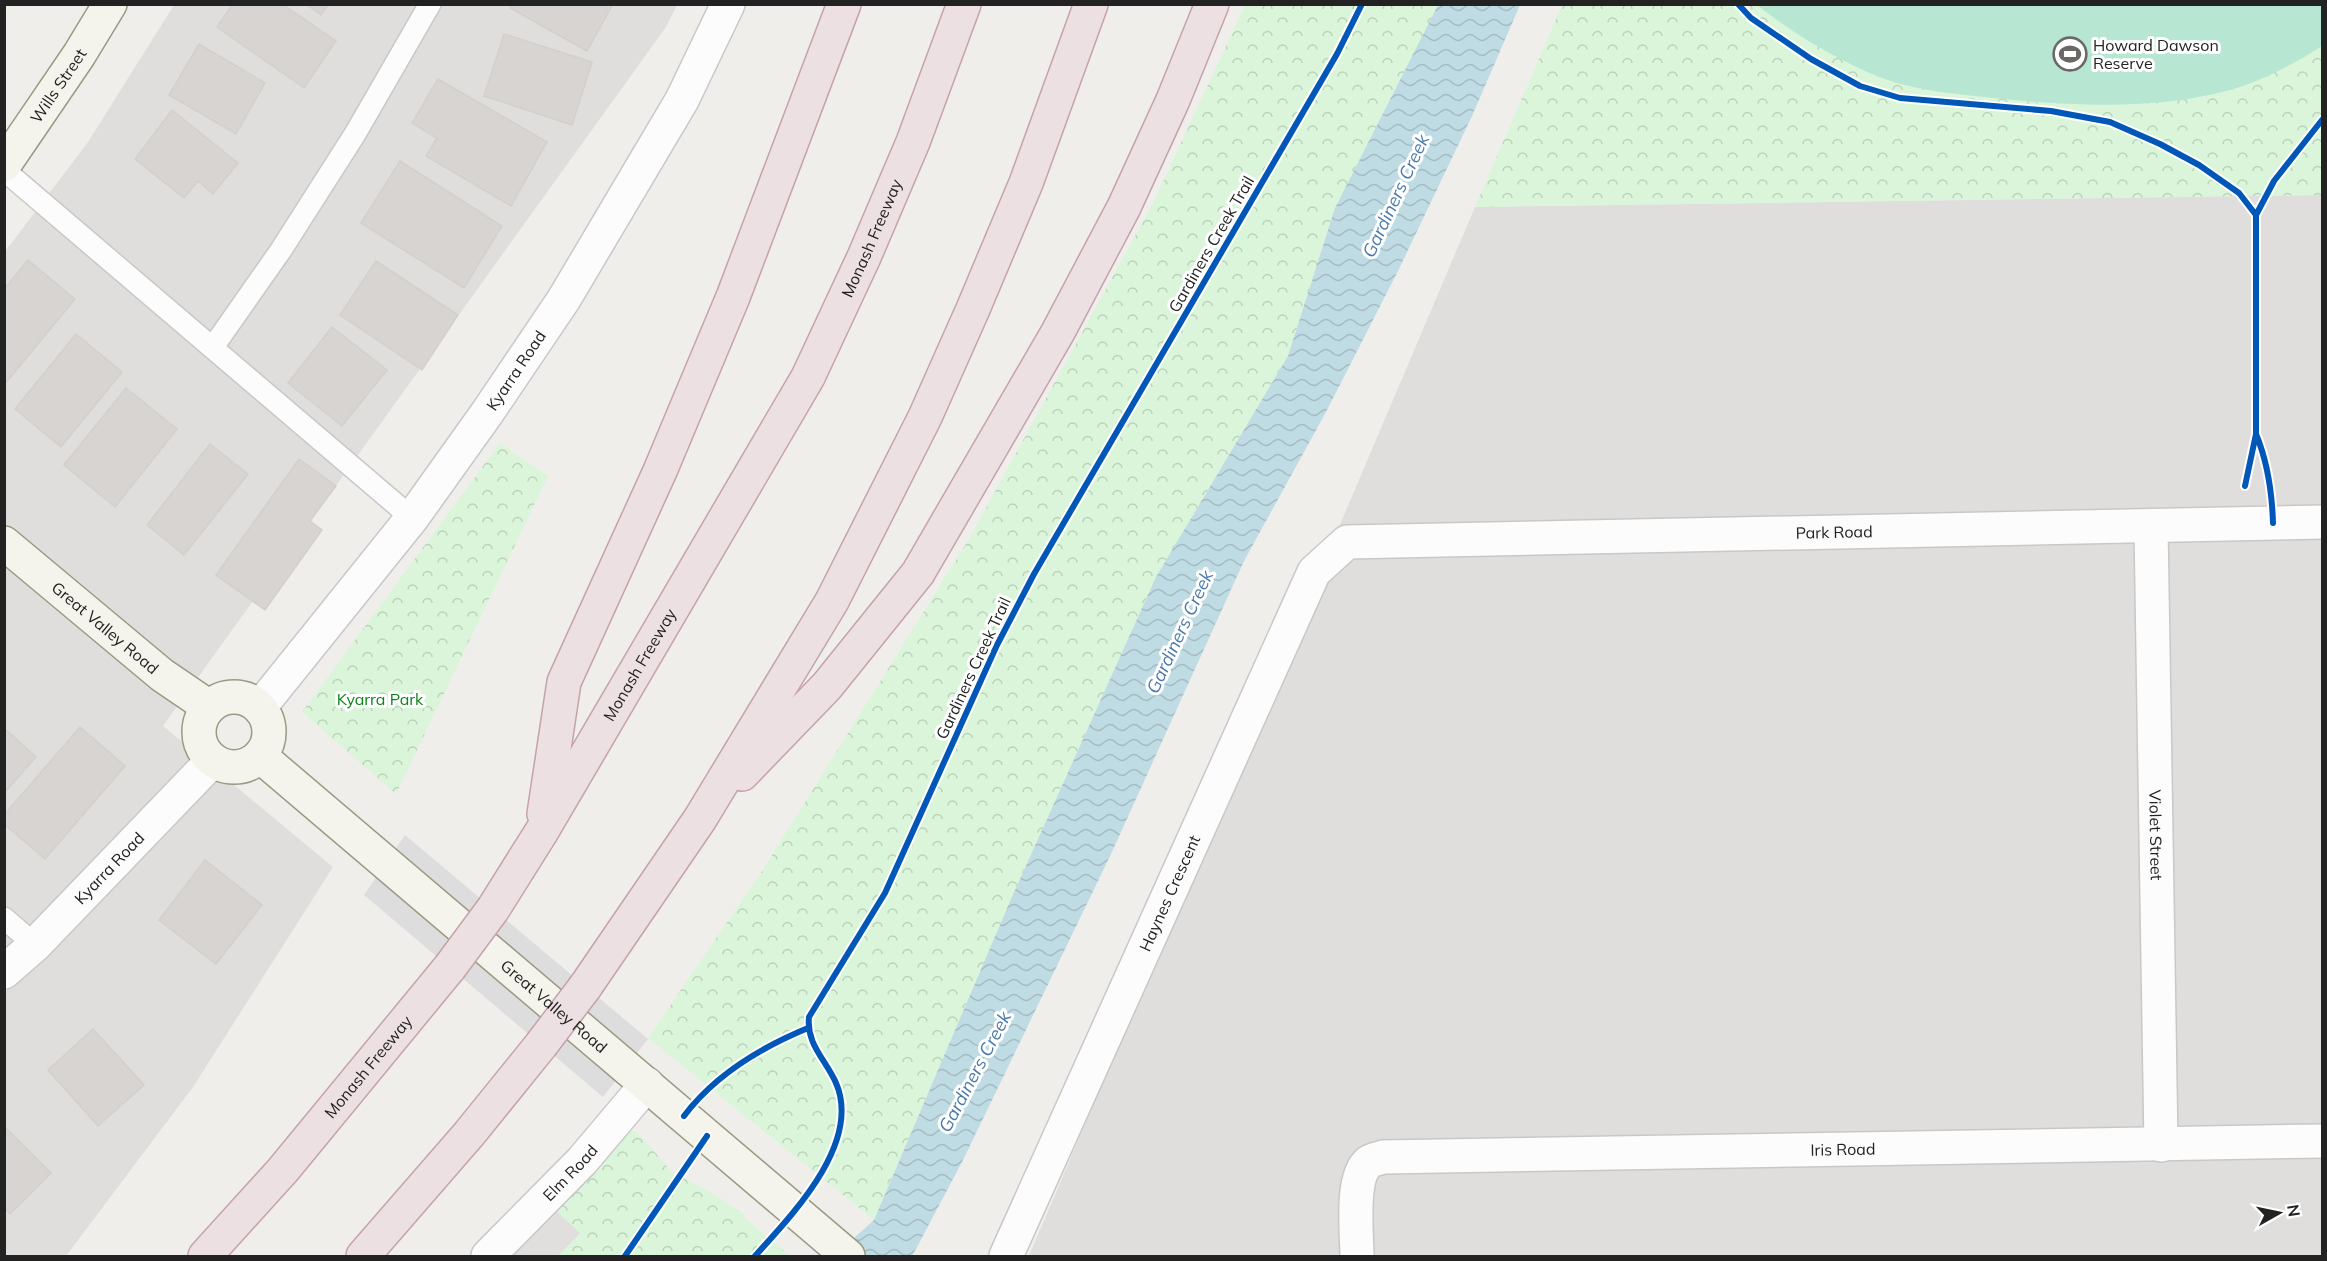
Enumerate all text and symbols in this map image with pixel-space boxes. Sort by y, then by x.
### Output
place label: Howard Dawson Reserve [2093,35,2219,73]
sports icon: Howard Dawson Reserve [2052,36,2088,72]
street label: Wills Street [26,45,91,127]
water label: Gardiners Creek [1357,130,1434,261]
street label: Gardiners Creek Trail [1164,172,1258,316]
street label: Monash Freeway [837,176,906,300]
street label: Kyarra Road [482,327,550,414]
street label: Park Road [1795,521,1873,543]
water label: Gardiners Creek [1141,566,1218,697]
street label: Great Valley Road [48,577,163,678]
street label: Gardiners Creek Trail [931,594,1015,742]
street label: Monash Freeway [599,604,681,724]
park label: Kyarra Park [337,689,424,709]
street label: Violet Street [2145,789,2167,881]
street label: Kyarra Road [70,828,148,908]
street label: Haynes Crescent [1135,831,1204,954]
street label: Great Valley Road [497,955,611,1057]
water label: Gardiners Creek [933,1007,1016,1136]
street label: Monash Freeway [320,1011,416,1122]
street label: Iris Road [1810,1139,1876,1160]
street label: Elm Road [538,1140,602,1205]
north arrow [2249,1183,2309,1243]
text: N [2283,1203,2305,1218]

